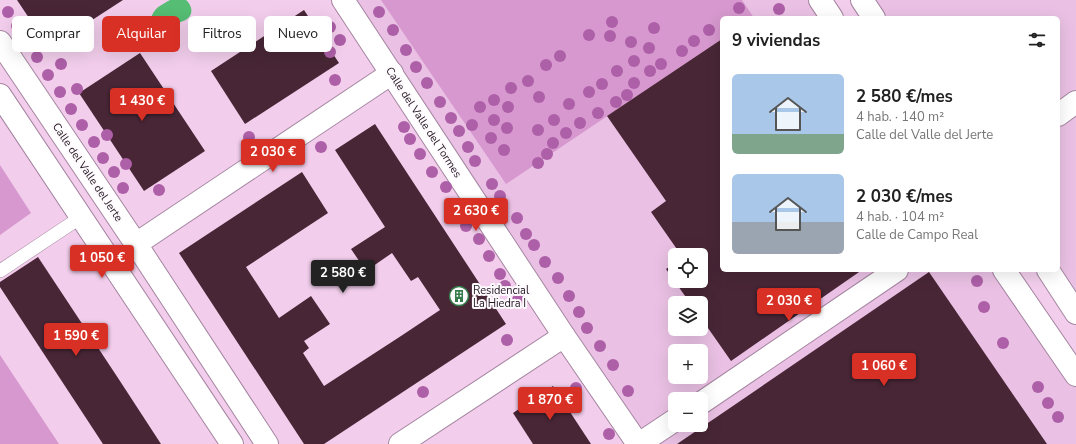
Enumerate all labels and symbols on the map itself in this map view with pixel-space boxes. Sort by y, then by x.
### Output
street label: Calle del Valle del Tormes [382,64,465,181]
pin: 1 430 € [105,88,179,122]
street label: Calle del Valle del Jerte [49,120,126,225]
pin: 2 030 € [236,139,310,173]
pin: 2 630 € [439,198,513,232]
pin: 1 050 € [65,245,139,279]
pin: 2 580 € [306,260,380,294]
place label: Residencial La Hiedra I [473,283,530,311]
building icon: Residencial La Hiedra I [448,285,470,307]
pin: 2 030 € [752,288,826,322]
pin: 1 590 € [39,323,113,357]
pin: 1 060 € [847,353,921,387]
pin: 1 870 € [513,387,587,421]

